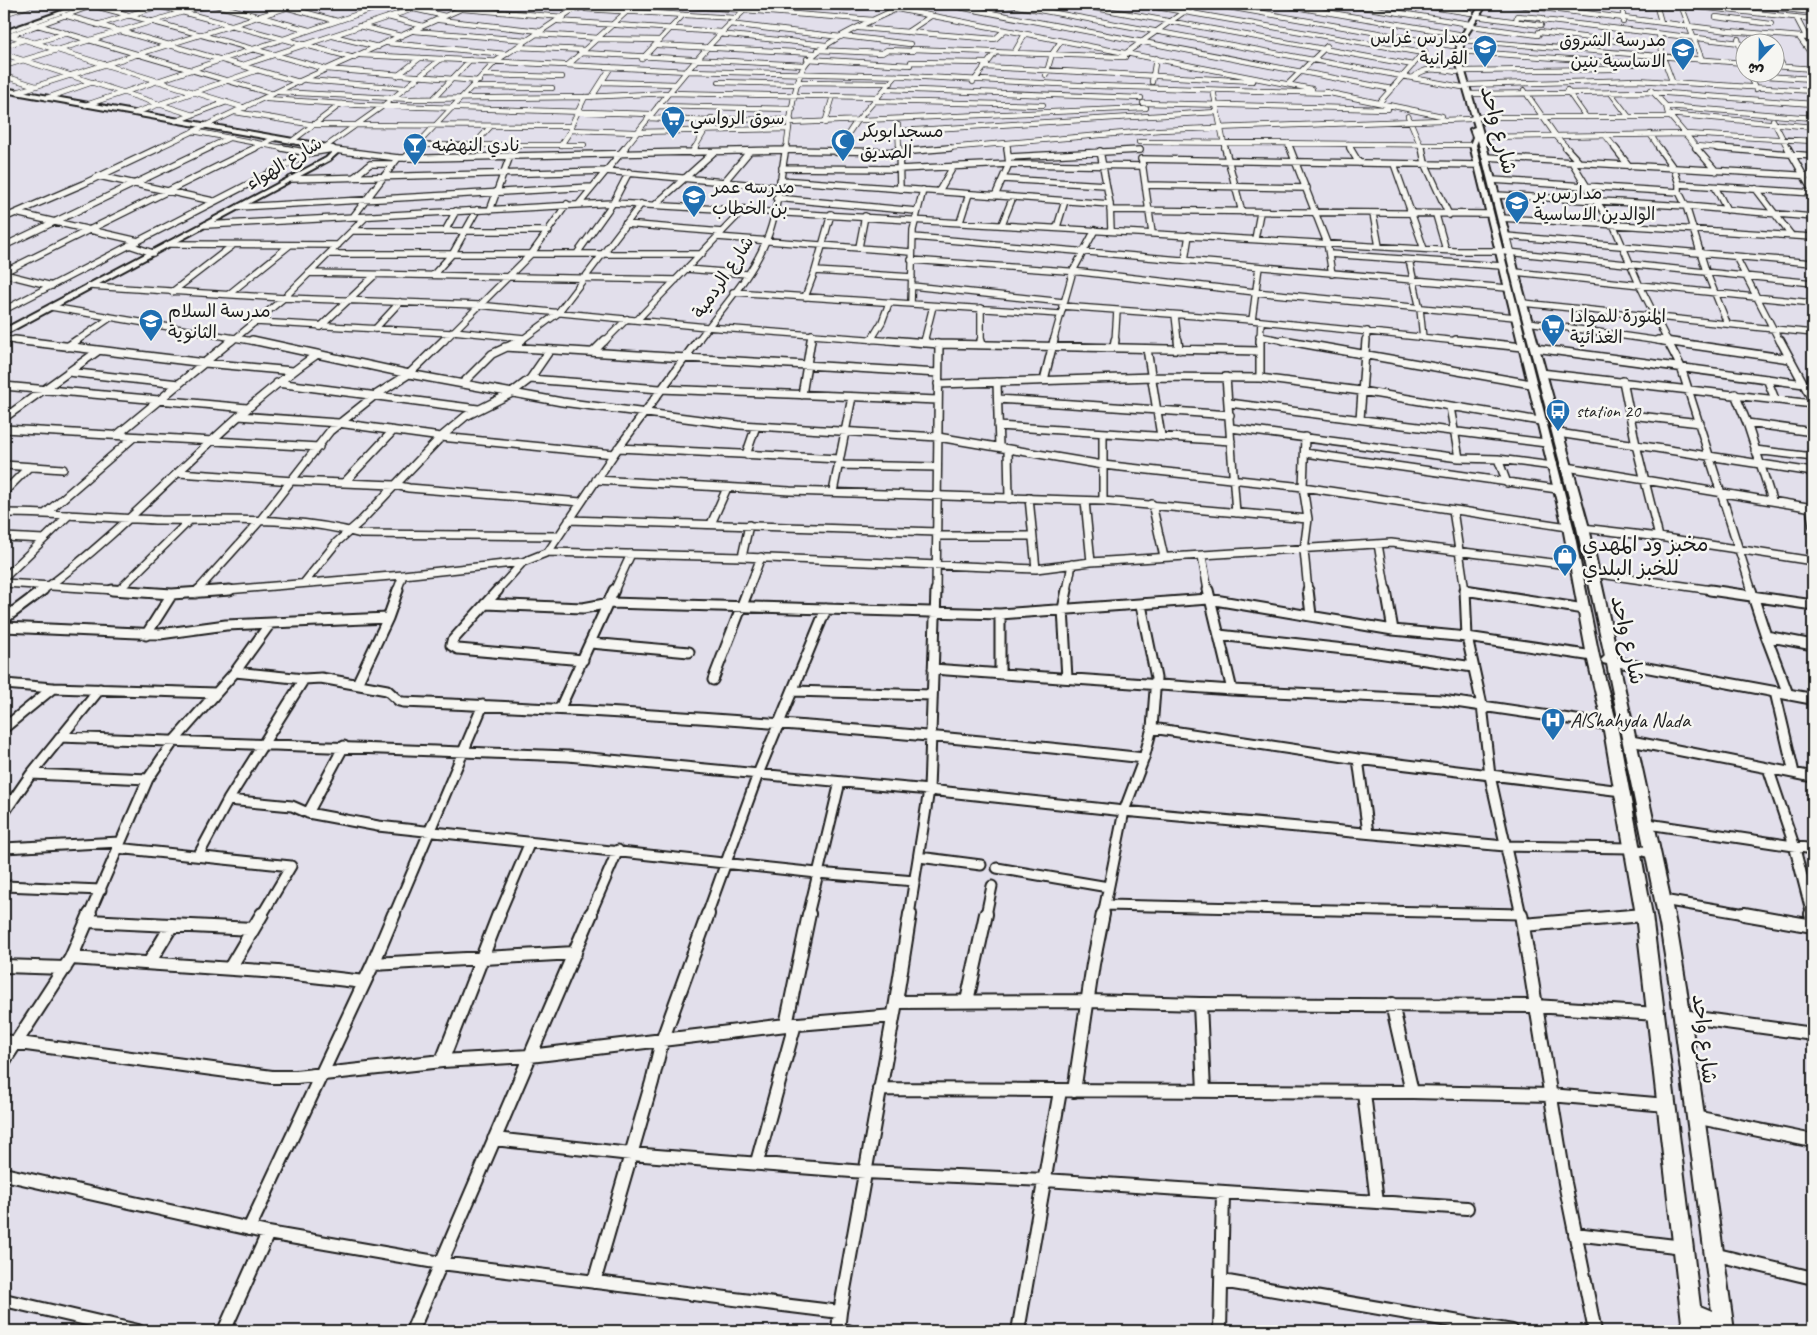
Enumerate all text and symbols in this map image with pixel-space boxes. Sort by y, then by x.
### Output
place label: مدارس غراس القرانية [1370,26,1468,69]
place label: مدرسة الشروق الاساسية بنين [1559,29,1666,72]
north arrow [1734,32,1784,82]
school or university icon: مدارس غراس القرانية [1472,34,1498,68]
school or university icon: مدرسة الشروق الاساسية بنين [1670,37,1696,71]
text: ش [1745,59,1766,80]
street label: شارع واحد [1473,83,1523,178]
supermarket icon: سوق الرواسي [660,105,686,139]
place label: سوق الرواسي [690,107,785,134]
place label: مسجدابوبكر الصديق [858,120,943,163]
mosque icon: مسجدابوبكر الصديق [830,128,856,162]
street label: شارع الهواء [242,132,327,195]
bar icon: نادي النهضه [402,132,428,166]
place label: نادي النهضه [432,134,520,158]
place label: مدرسه عمر بن الخطاب [710,176,795,219]
place label: مدارس بر الوالدين الاساسية [1532,182,1655,225]
school or university icon: مدرسه عمر بن الخطاب [681,184,707,218]
school or university icon: مدارس بر الوالدين الاساسية [1504,190,1530,224]
street label: شارع الردمية [687,232,759,323]
place label: مدرسة السلام الثانوية [168,300,271,344]
place label: المنورة للموادا الغذائية [1570,305,1666,348]
school or university icon: مدرسة السلام الثانوية [138,308,164,342]
supermarket icon: المنورة للموادا الغذائية [1540,313,1566,347]
bus stop icon: station 20 [1545,398,1571,432]
place label: station 20 [1576,400,1642,422]
place label: مخبز ود المهدي للخبز البلدي [1582,531,1709,583]
shop icon: مخبز ود المهدي للخبز البلدي [1552,543,1578,577]
street label: شارع واحد [1603,593,1651,687]
hospital icon: AlShahyda Nada [1540,707,1566,741]
place label: AlShahyda Nada [1570,707,1692,733]
street label: شارع واحد [1685,993,1723,1086]

